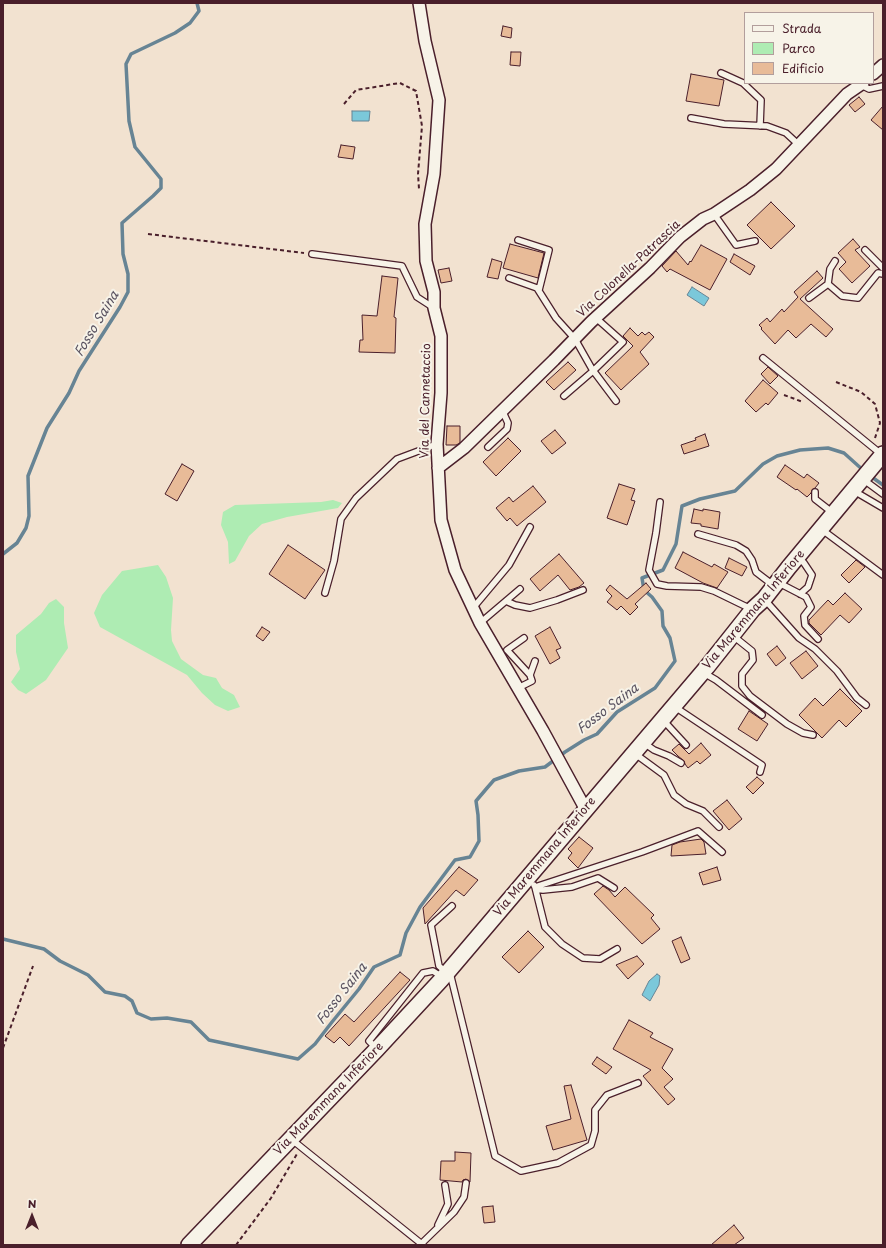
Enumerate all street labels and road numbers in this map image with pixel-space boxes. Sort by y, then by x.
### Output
street label: Via Colonella-Patrascia [574,217,684,321]
street label: Via del Cannetaccio [418,343,434,459]
street label: Via Maremmana Inferiore [700,547,808,673]
street label: Via Maremmana Inferiore [491,794,599,920]
street label: Via Maremmana Inferiore [271,1040,387,1158]

